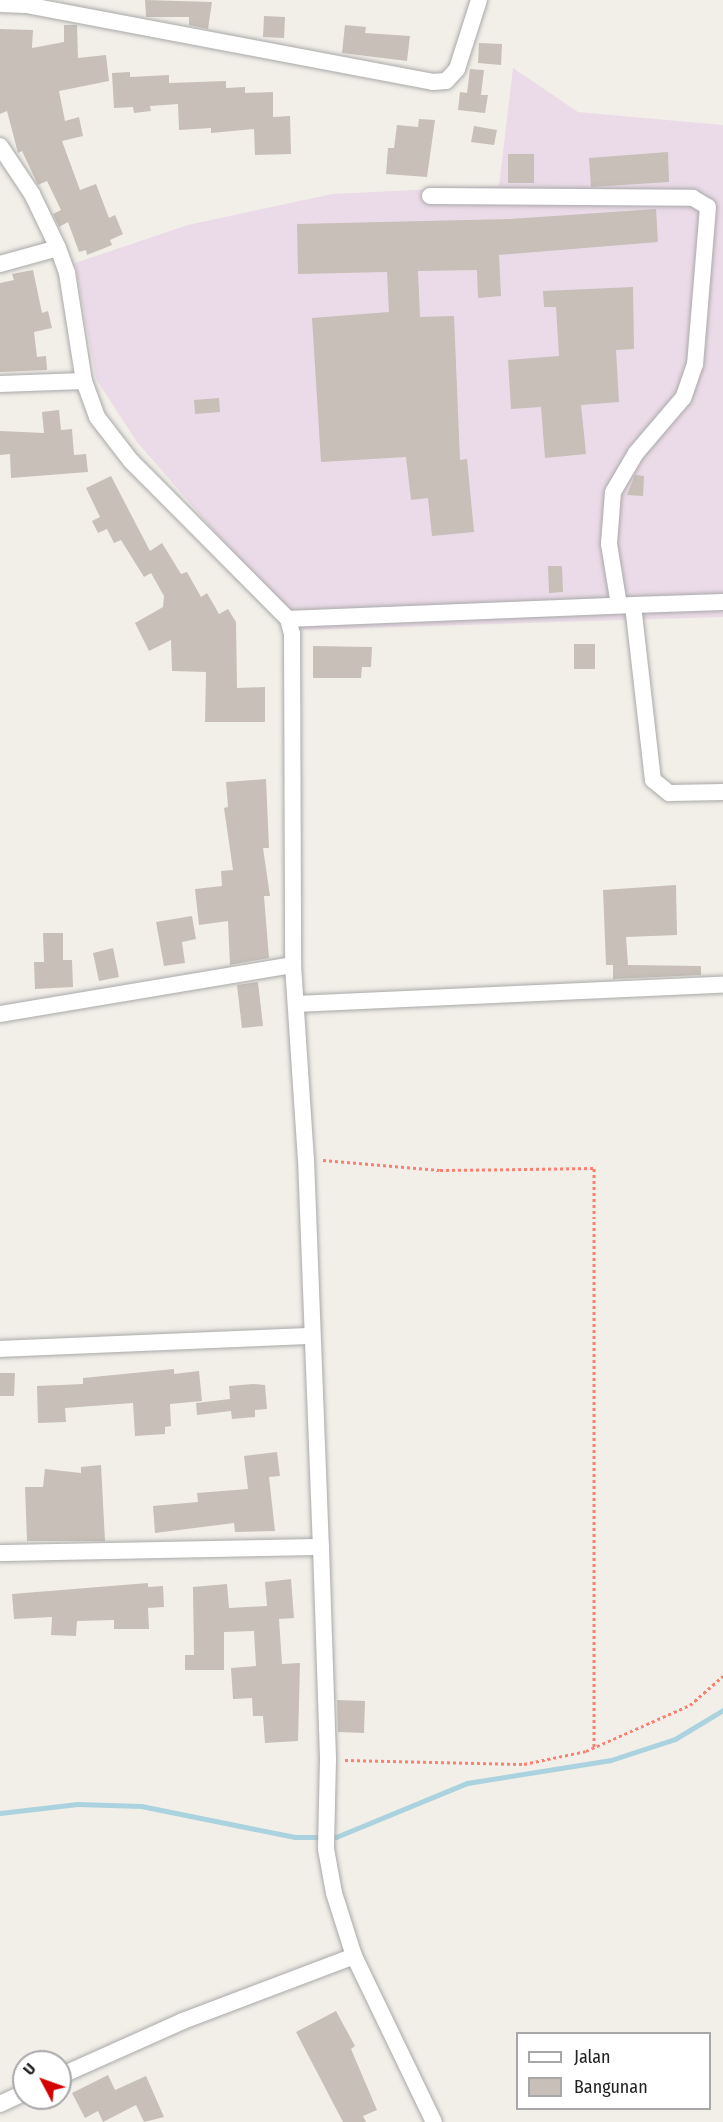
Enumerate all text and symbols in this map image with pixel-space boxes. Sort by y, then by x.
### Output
legend [516,2032,711,2110]
text: Jalan [574,2046,611,2068]
north arrow [12,2050,72,2110]
text: U [19,2059,40,2079]
text: Bangunan [574,2076,648,2098]

